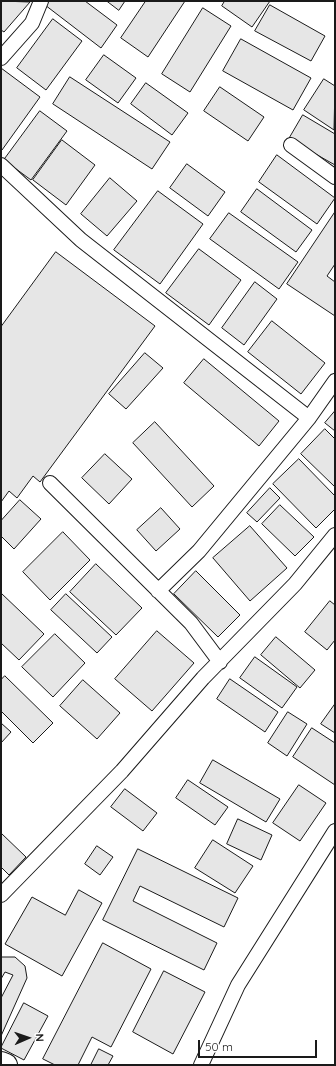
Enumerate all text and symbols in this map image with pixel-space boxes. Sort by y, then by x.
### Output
north arrow [8,1018,48,1058]
scale bar [200,1032,319,1058]
text: N [33,1033,47,1042]
text: 50 m [205,1039,233,1054]

